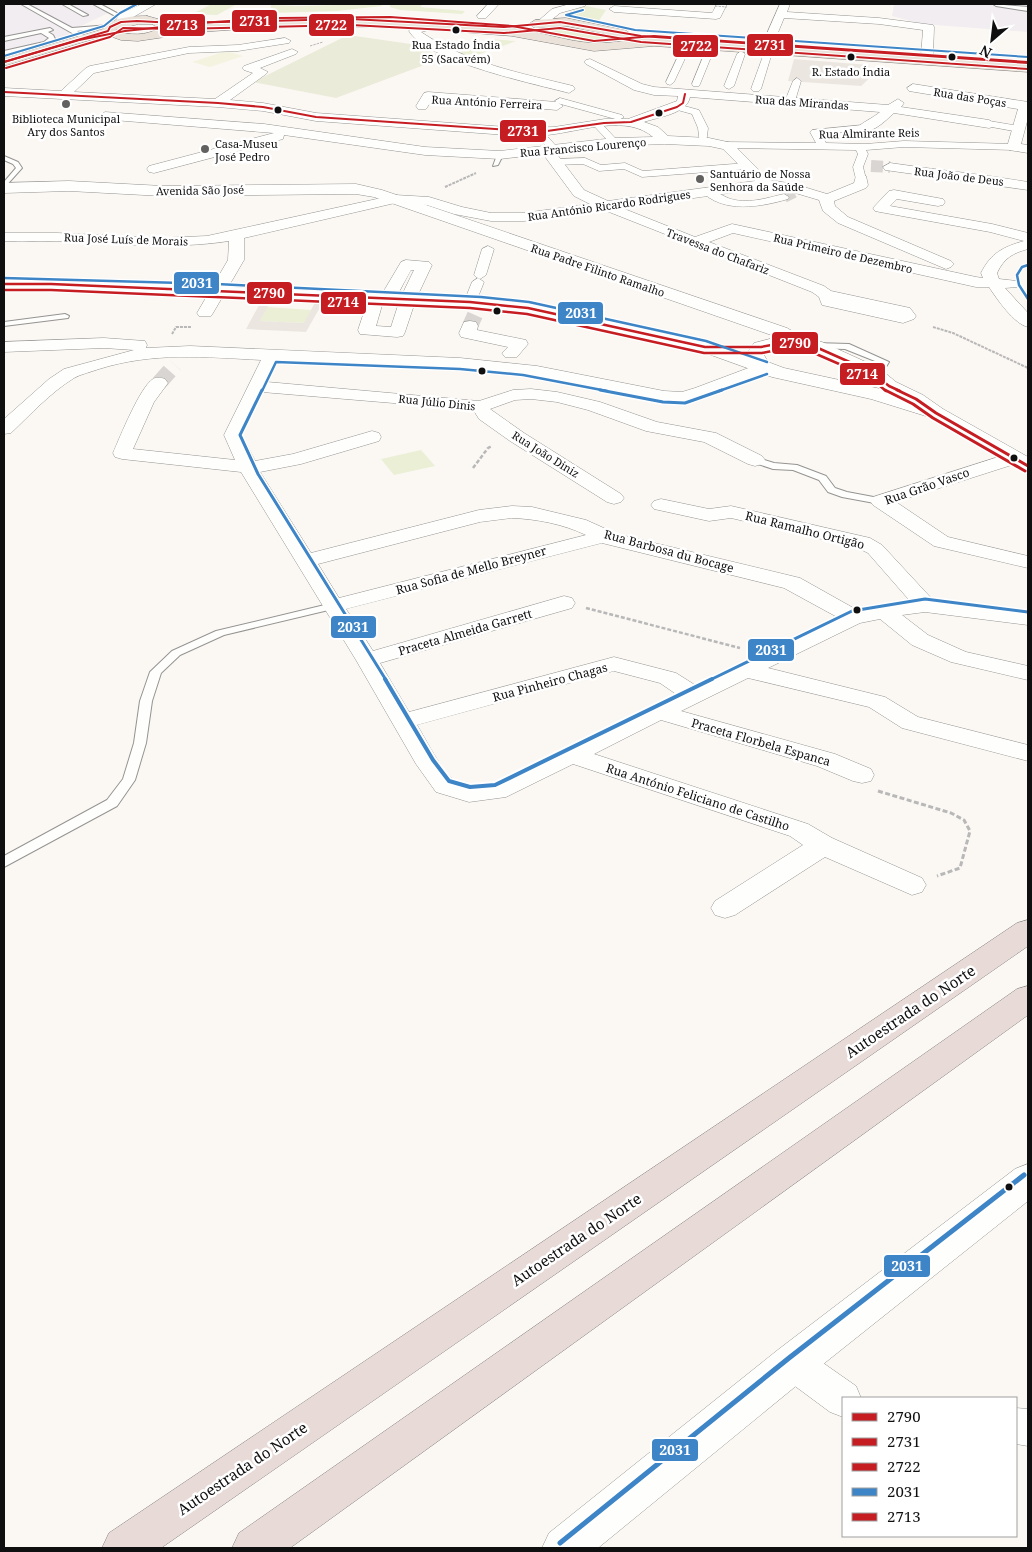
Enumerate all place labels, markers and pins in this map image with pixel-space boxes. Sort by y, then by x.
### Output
marker: Rua Estado Índia 55 (Sacavém) [451,25,461,35]
place label: Rua Estado Índia 55 (Sacavém) [412,37,500,66]
marker: R. Estado Índia [846,52,856,62]
unlabelled marker [947,52,957,62]
place label: R. Estado Índia [812,64,890,79]
marker: Biblioteca Municipal Ary dos Santos [60,98,72,110]
unlabelled marker [273,105,283,115]
unlabelled marker [654,108,664,118]
place label: Biblioteca Municipal Ary dos Santos [12,111,121,139]
place label: Casa-Museu José Pedro [214,136,278,164]
marker: Casa-Museu José Pedro [199,143,211,155]
place label: Santuário de Nossa Senhora da Saúde [710,166,811,194]
marker: Santuário de Nossa Senhora da Saúde [694,173,706,185]
unlabelled marker [492,306,502,316]
unlabelled marker [477,366,487,376]
unlabelled marker [1009,453,1019,463]
unlabelled marker [852,605,862,615]
unlabelled marker [1004,1182,1014,1192]

